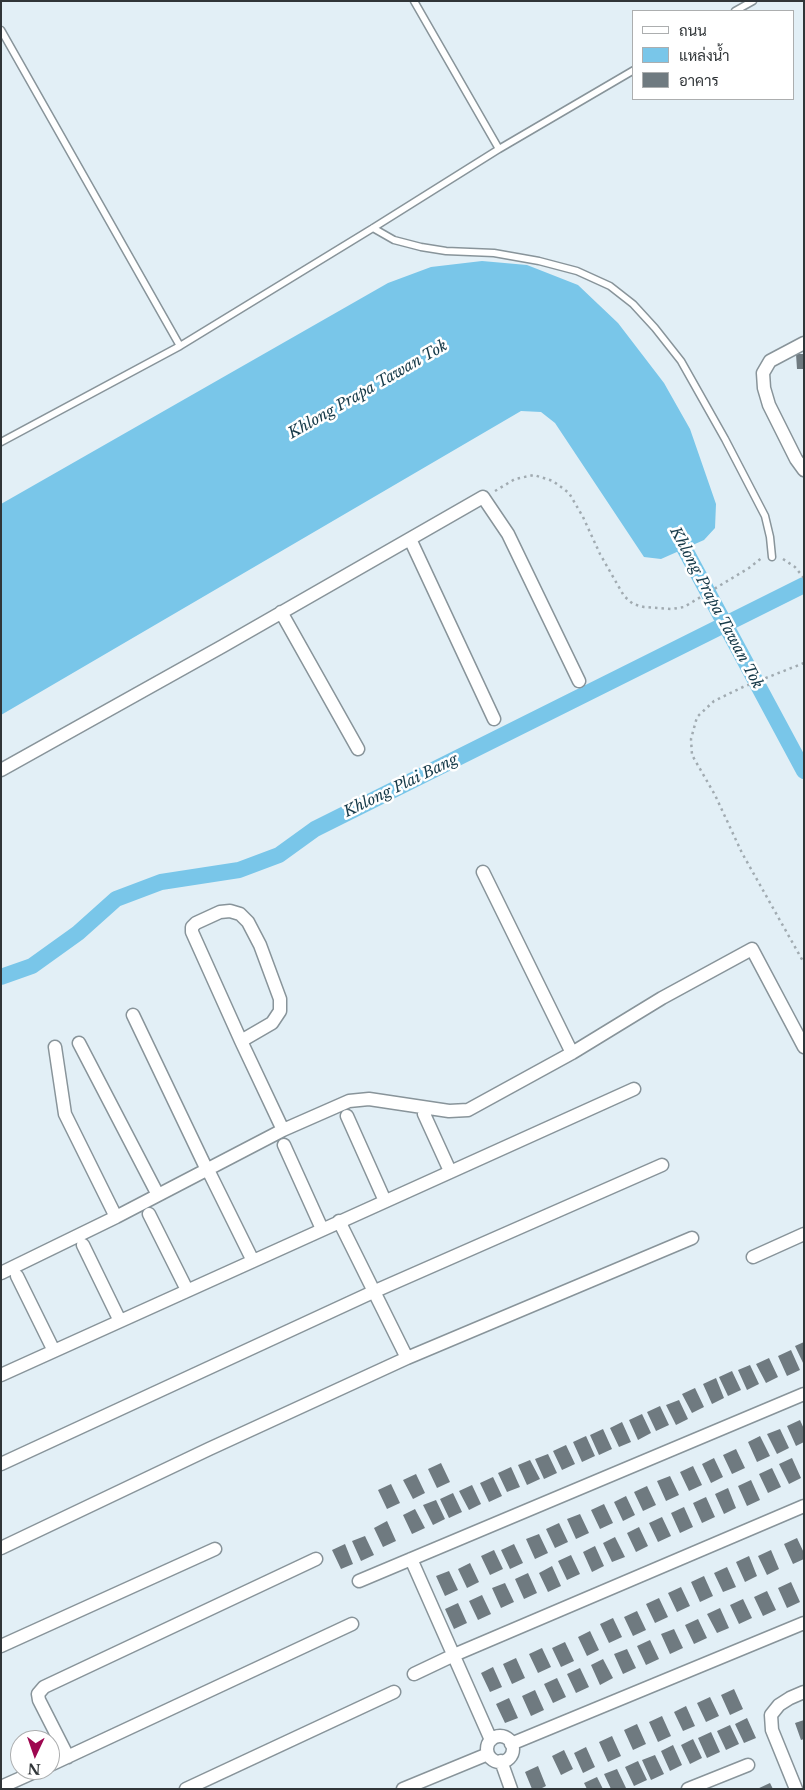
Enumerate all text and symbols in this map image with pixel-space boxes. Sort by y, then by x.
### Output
legend [632,10,795,100]
text: ถนน [679,21,707,40]
text: แหล่งน้ำ [679,46,730,65]
text: อาคาร [679,71,719,90]
water label: Khlong Prapa Tawan Tok [285,337,451,443]
water label: Khlong Prapa Tawan Tok [666,524,766,692]
water label: Khlong Plai Bang [341,751,461,821]
north arrow [10,1730,60,1780]
text: N [27,1760,41,1778]

